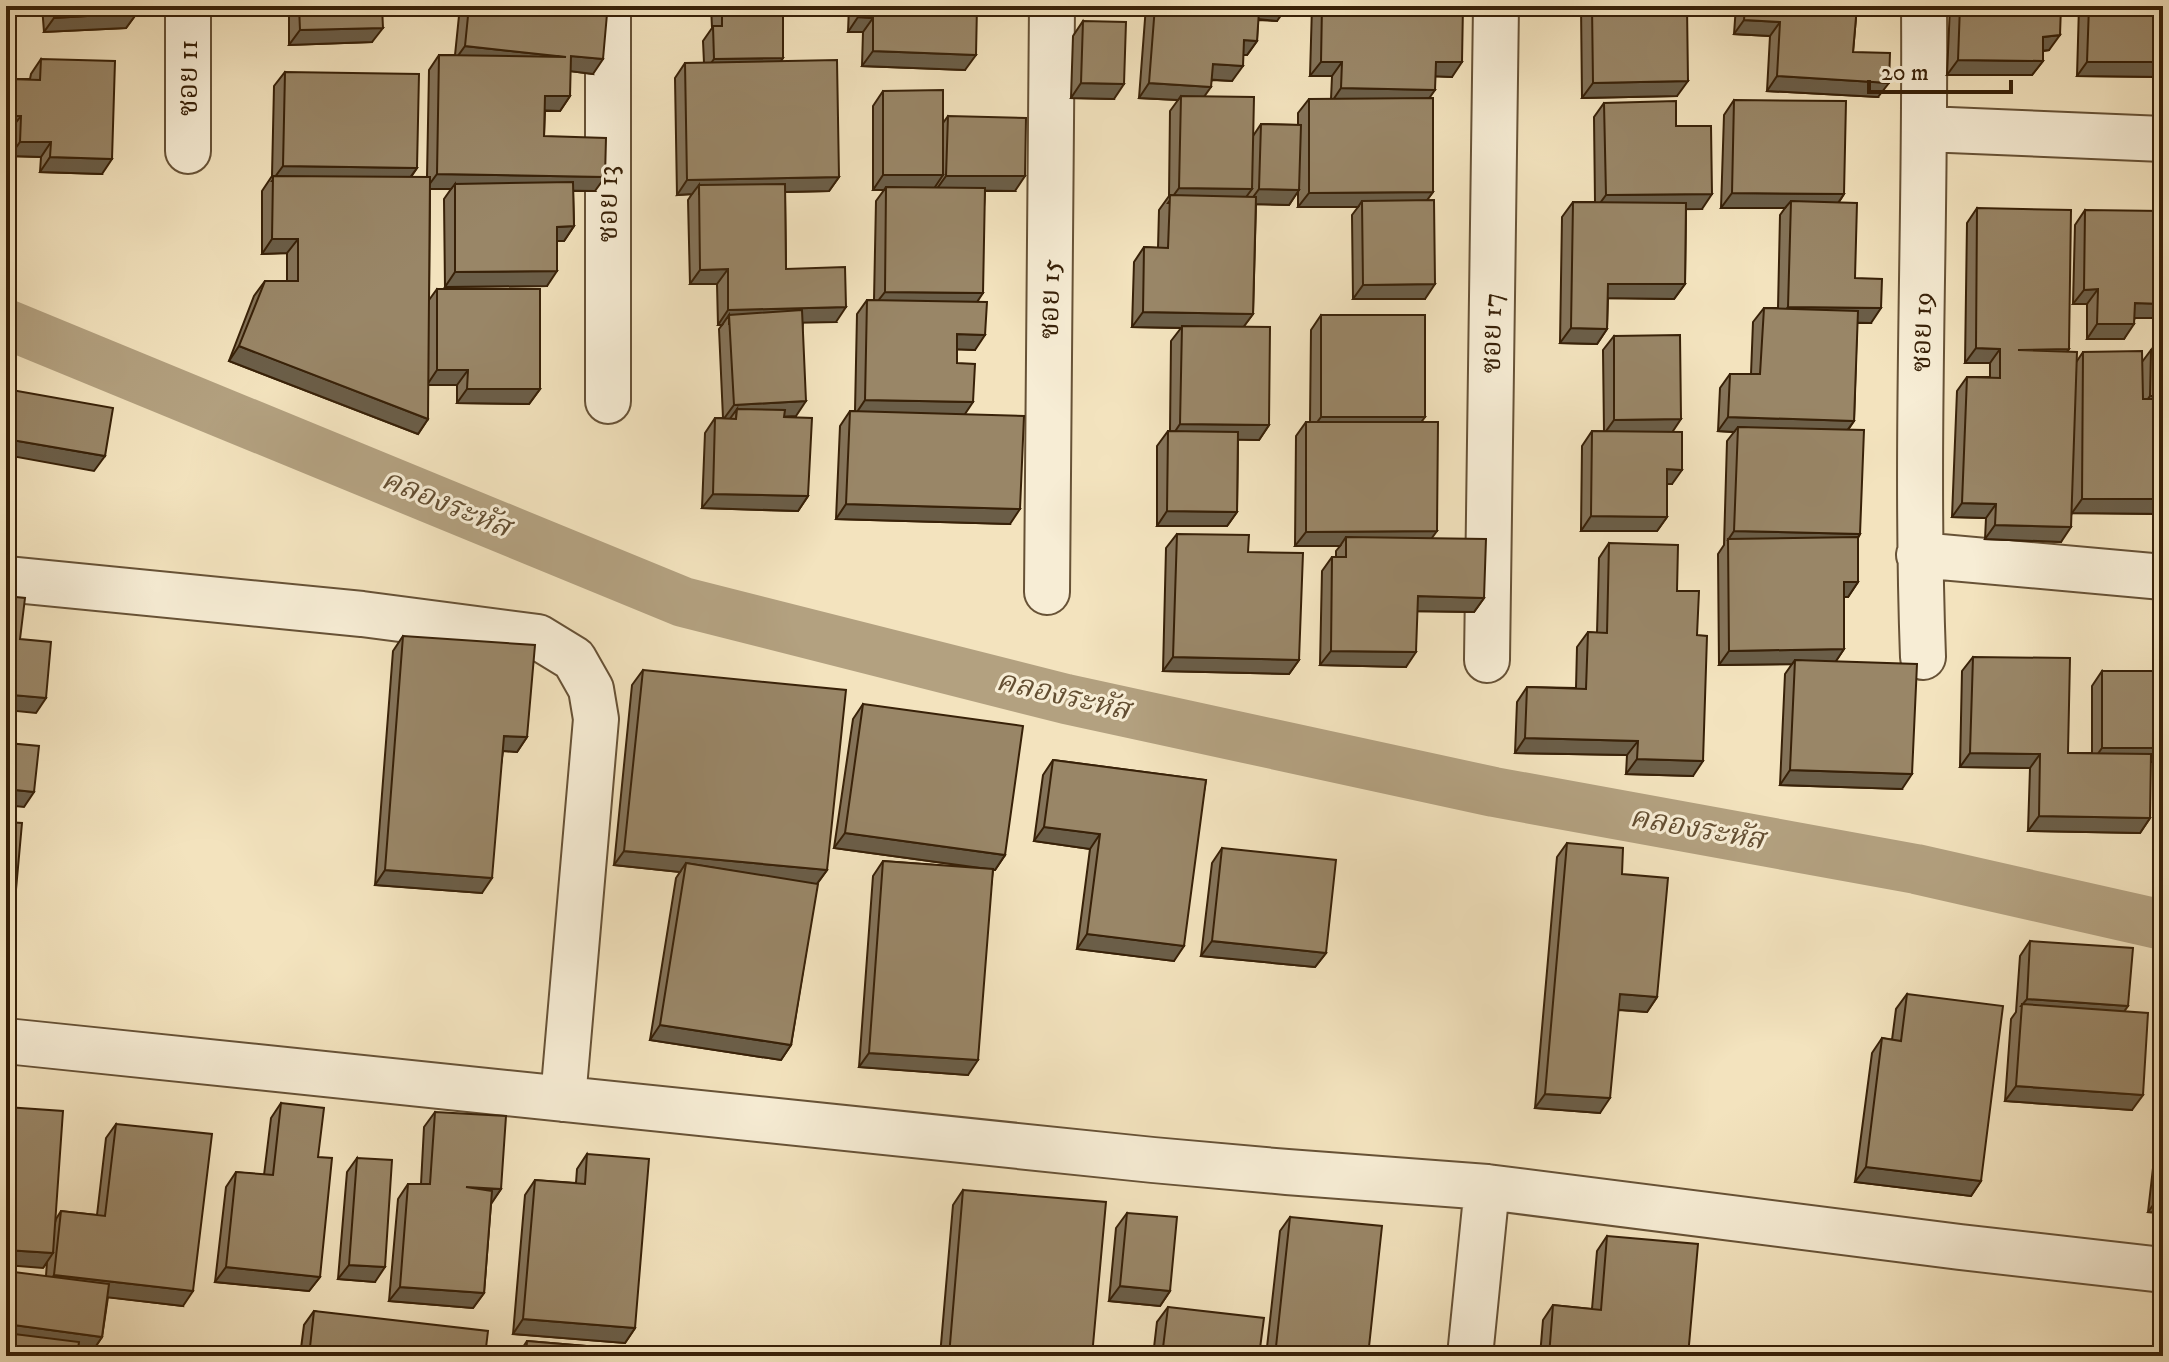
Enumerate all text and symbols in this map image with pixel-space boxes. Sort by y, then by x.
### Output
street label: ซอย 11 [171,40,206,116]
scale bar [1869,44,2011,94]
text: 20 m [1881,58,1929,88]
street label: ซอย 13 [591,166,626,242]
street label: ซอย 15 [1032,259,1068,339]
street label: ซอย 17 [1474,292,1510,374]
street label: ซอย 19 [1904,292,1940,372]
water label: คลองระหัส [376,461,519,548]
water label: คลองระหัส [993,663,1137,730]
water label: คลองระหัส [1627,799,1771,860]

